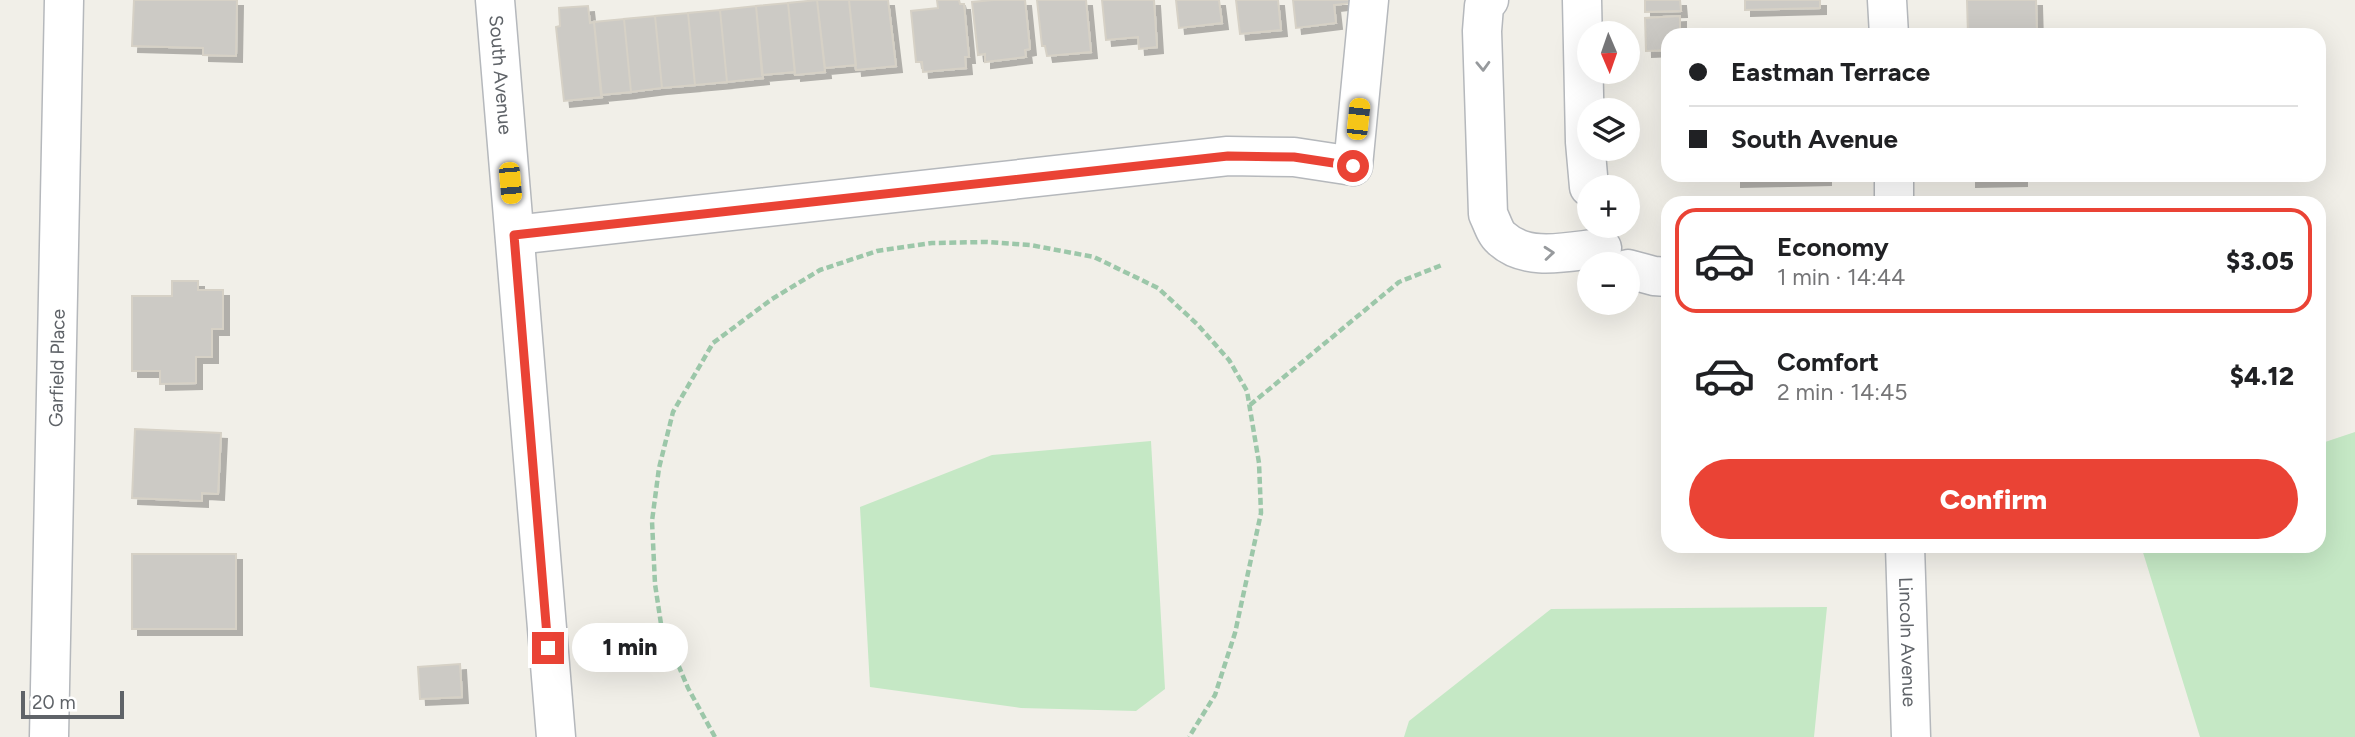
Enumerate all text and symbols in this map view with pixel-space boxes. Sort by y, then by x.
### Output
street label: South Avenue [485,14,518,136]
north arrow [1577,21,1640,84]
map controls [1577,21,1640,315]
text: Eastman Terrace [1731,56,1930,88]
one-way arrow [1476,61,1491,72]
car [1346,97,1371,141]
button: layers [1577,98,1640,161]
text: South Avenue [1731,123,1898,155]
route start [1337,150,1369,182]
car [498,161,523,205]
button: + [1577,175,1640,238]
icon: car [1693,229,1756,292]
text: Economy [1777,231,1889,263]
text: $3.05 [2226,245,2294,277]
one-way arrow [1544,246,1555,261]
button: − [1577,252,1640,315]
text: 1 min · 14:44 [1777,263,1905,291]
street label: Garfield Place [44,309,69,427]
icon: car [1693,344,1756,407]
text: Comfort [1777,346,1879,378]
text: $4.12 [2230,360,2294,392]
text: 2 min · 14:45 [1777,378,1908,406]
button: Confirm [1689,459,2298,539]
street label: Lincoln Avenue [1894,577,1922,707]
callout: 1 min [572,624,688,672]
route end [532,632,564,664]
text: 1 min [603,633,657,661]
scale bar [21,688,124,720]
text: 20 m [32,691,76,714]

